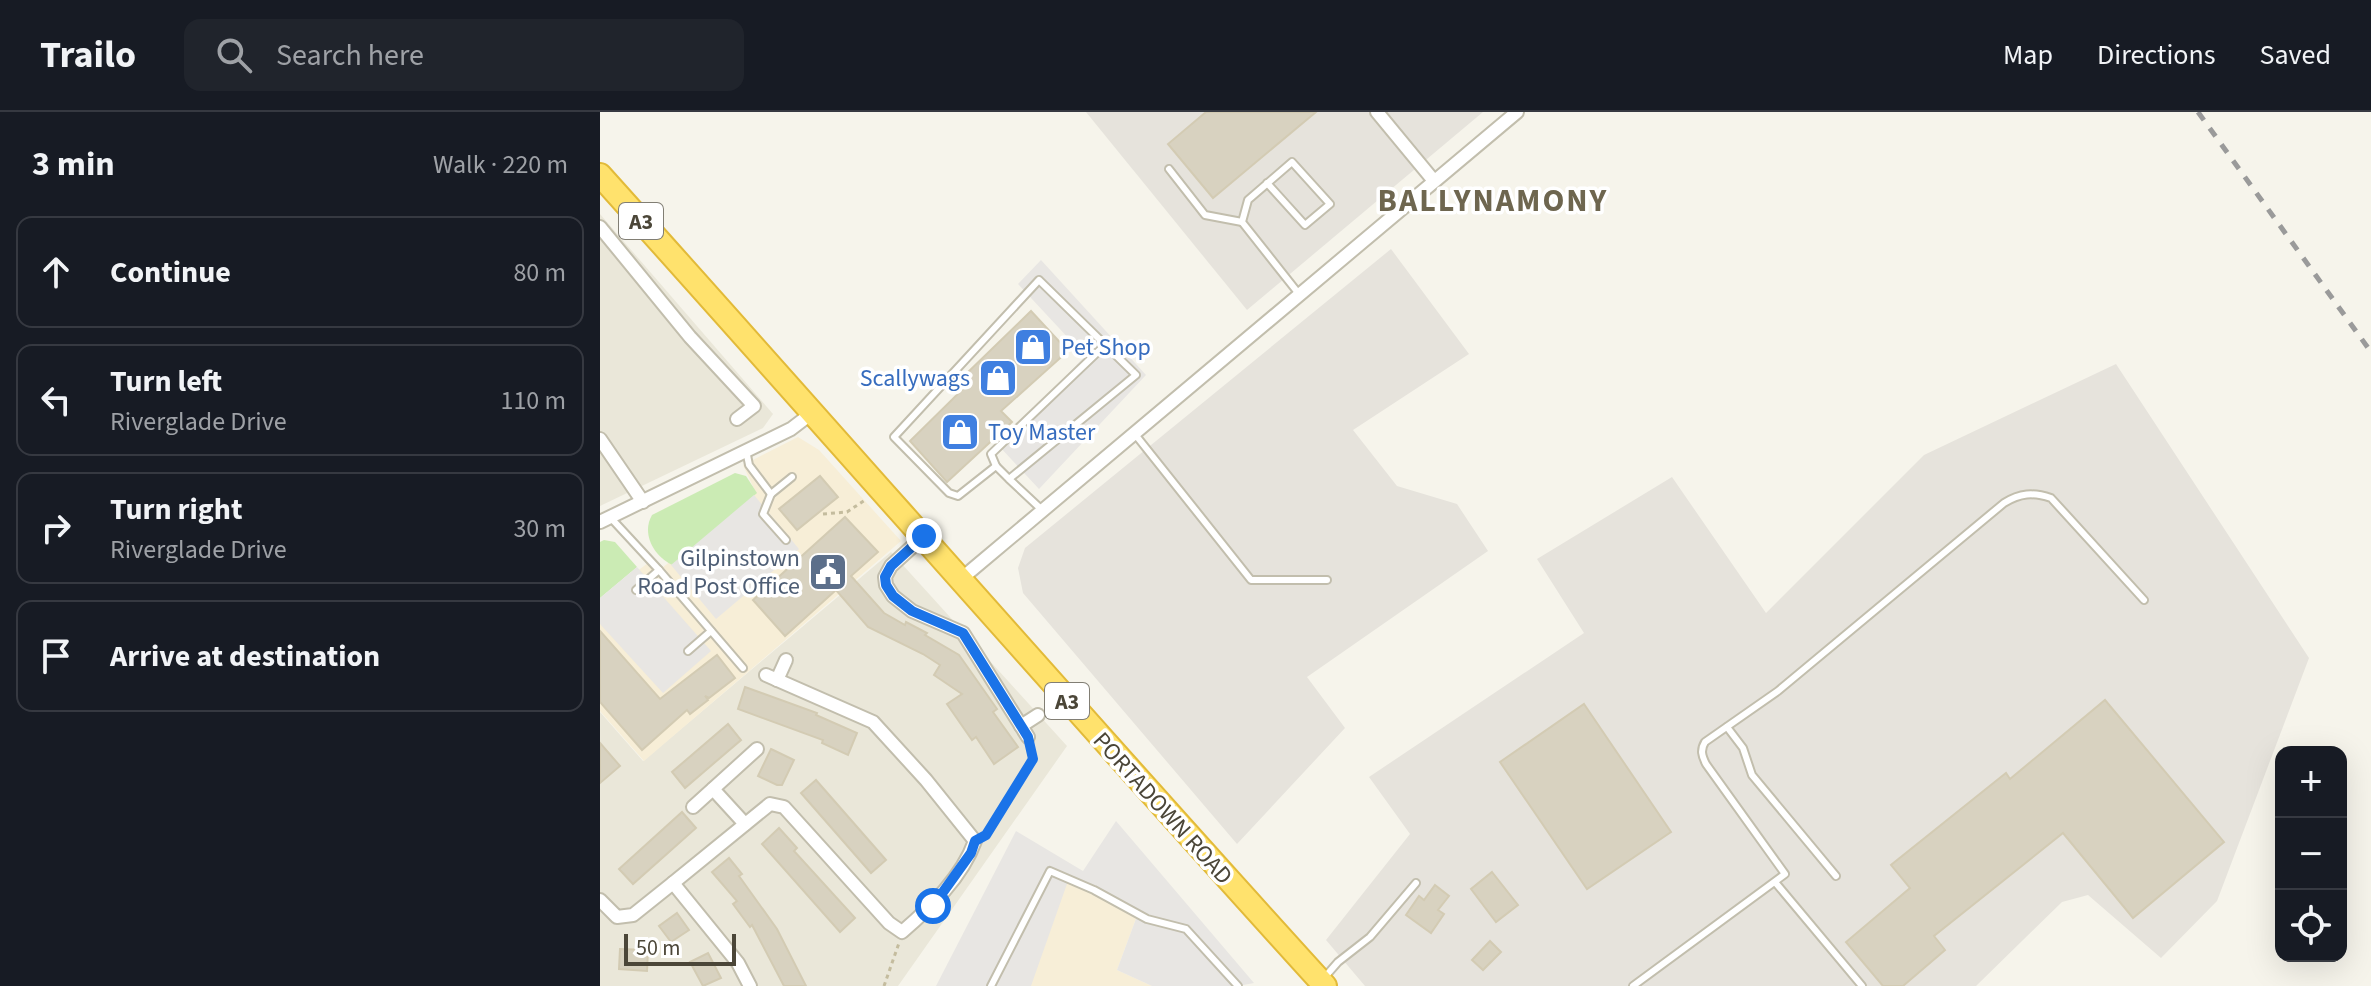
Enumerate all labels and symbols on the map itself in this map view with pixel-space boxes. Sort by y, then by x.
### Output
district label: BALLYNAMONY [1378,178,1608,224]
road number: A3 [619,203,663,239]
shop icon: Pet Shop [1012,326,1054,368]
place label: Pet Shop [1061,330,1151,365]
shop icon: Scallywags [977,357,1019,399]
place label: Scallywags [860,361,970,396]
shop icon: Toy Master [939,411,981,453]
place label: Toy Master [988,415,1096,450]
route end [906,518,942,554]
place label: Gilpinstown Road Post Office [637,541,800,604]
public building icon: Gilpinstown Road Post Office [807,551,849,593]
road number: A3 [1045,683,1089,719]
street label: PORTADOWN ROAD [1084,724,1241,892]
route start [915,888,951,924]
scale bar [624,930,736,966]

